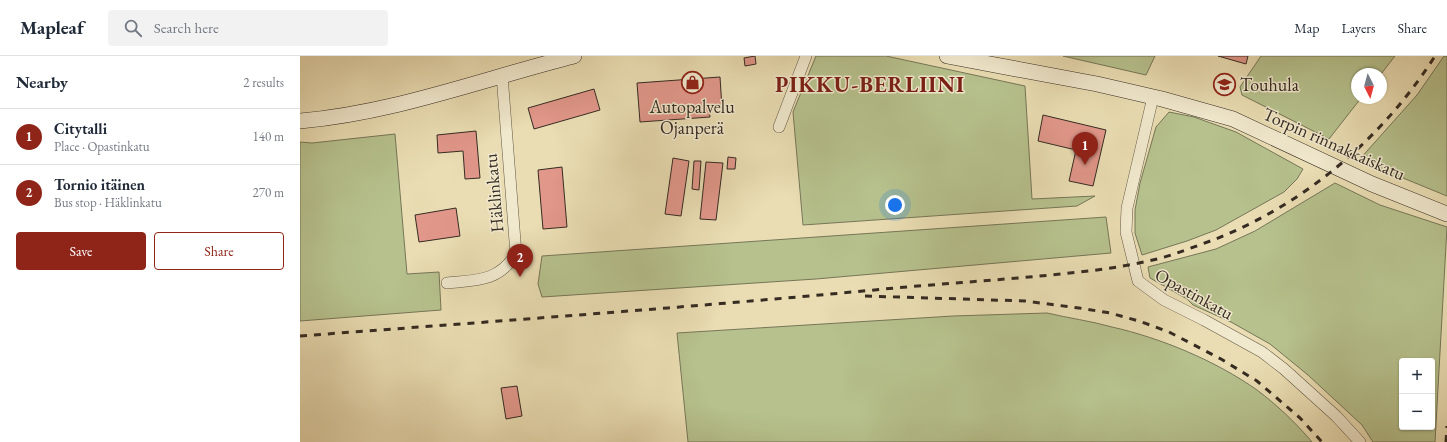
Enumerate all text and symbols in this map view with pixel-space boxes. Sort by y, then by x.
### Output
search box [108,10,388,46]
text: Mapleaf [20,15,84,40]
icon: search [122,17,144,39]
text: Search here [154,18,219,37]
text: Map [1294,19,1319,37]
text: Layers [1341,19,1376,37]
text: Share [1398,19,1427,37]
north arrow [1351,68,1387,104]
shop icon: Autopalvelu Ojanperä [679,69,705,95]
district label: PIKKU-BERLIINI [775,70,965,99]
text: Nearby [16,71,68,93]
school or university icon: Touhula [1212,72,1238,98]
place label: Touhula [1240,73,1300,96]
text: 2 results [243,74,284,91]
place label: Autopalvelu Ojanperä [648,95,735,139]
street label: Torpin rinnakkaiskatu [1259,102,1410,185]
text: Citytalli [54,119,107,138]
text: 1 [26,128,32,145]
text: 140 m [253,128,284,145]
pin: 1 [1072,132,1098,165]
text: Place · Opastinkatu [54,138,150,155]
street label: Häklinkatu [479,152,508,233]
text: Tornio itäinen [54,175,145,194]
text: 2 [26,184,32,201]
text: 270 m [253,184,284,201]
text: Bus stop · Häklinkatu [54,194,162,211]
your location [885,195,905,215]
button: Save [16,232,146,270]
button: Share [154,232,284,270]
pin: 2 [507,244,533,277]
street label: Opastinkatu [1151,263,1238,325]
map controls [1399,358,1435,430]
button: + [1399,358,1435,394]
button: − [1399,394,1435,430]

